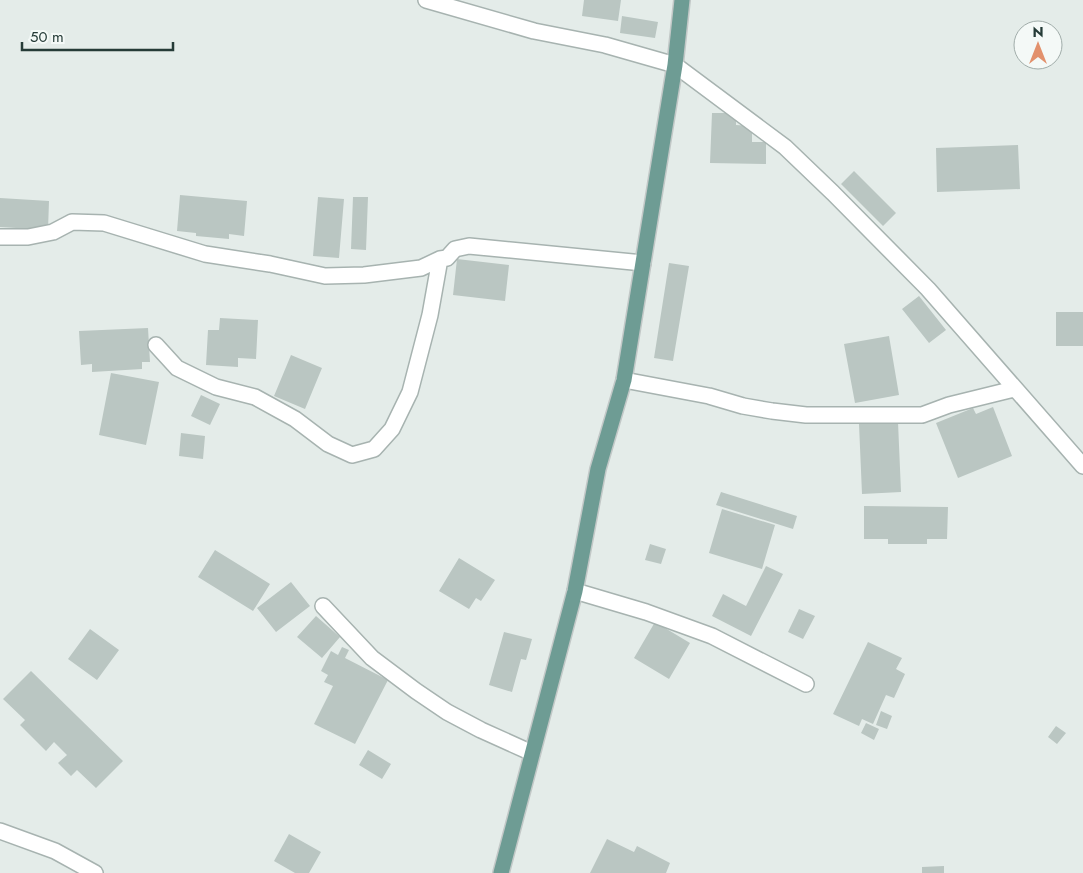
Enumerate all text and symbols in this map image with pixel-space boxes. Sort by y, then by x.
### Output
scale bar [22,20,174,52]
north arrow [1013,20,1063,70]
text: N [1032,22,1044,42]
text: 50 m [30,26,64,48]

